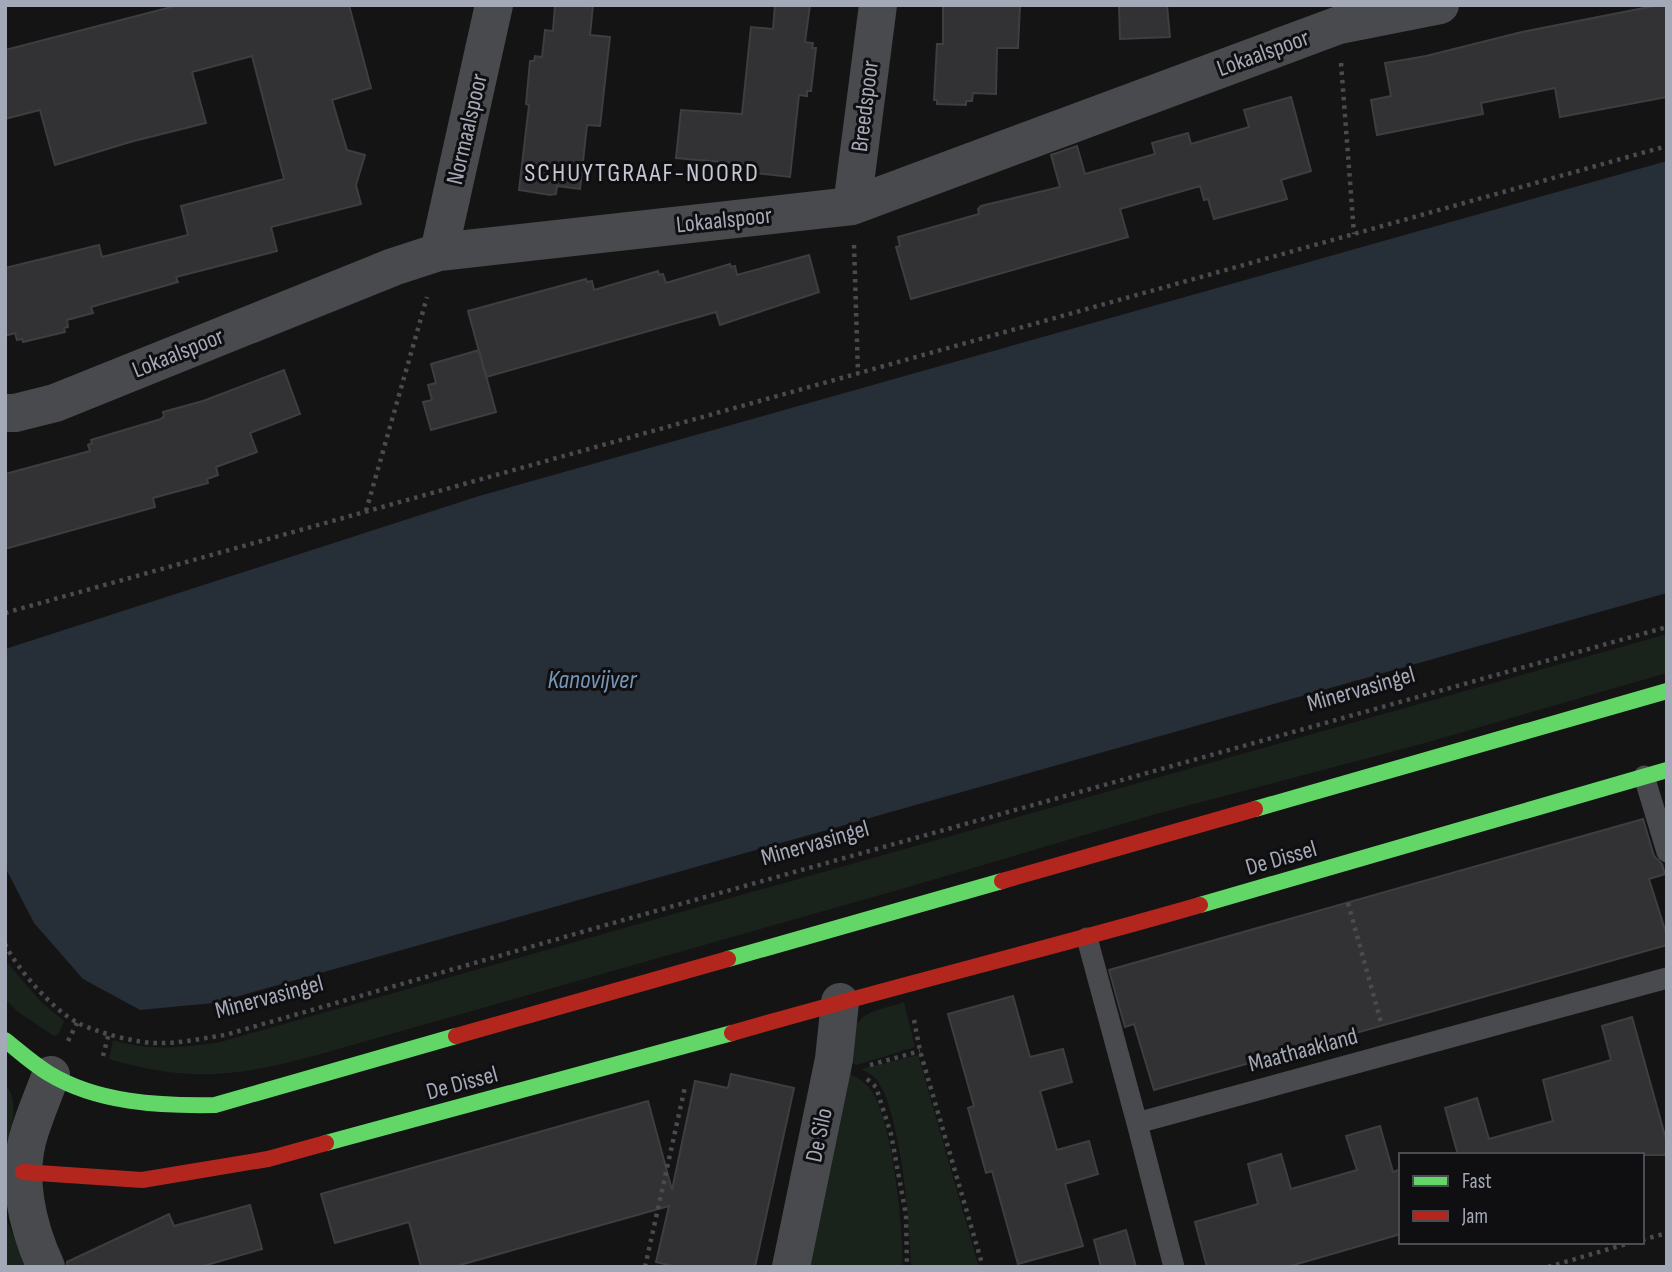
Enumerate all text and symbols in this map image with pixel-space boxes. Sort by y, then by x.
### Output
street label: Lokaalspoor [1213,23,1313,83]
street label: Breedspoor [845,59,885,153]
street label: Normaalspoor [440,71,494,187]
district label: SCHUYTGRAAF-NOORD [524,158,760,189]
street label: Lokaalspoor [675,201,773,239]
street label: Lokaalspoor [128,322,228,384]
street label: Minervasingel [1304,660,1418,718]
water label: Kanovijver [548,665,638,696]
street label: Minervasingel [758,814,872,872]
street label: De Dissel [1242,834,1320,882]
street label: Minervasingel [212,969,326,1025]
street label: Maathaakland [1245,1022,1361,1078]
street label: De Dissel [423,1060,501,1106]
street label: De Silo [799,1105,839,1165]
legend [1399,1153,1644,1244]
text: Fast [1462,1169,1492,1194]
text: Jam [1461,1204,1488,1229]

